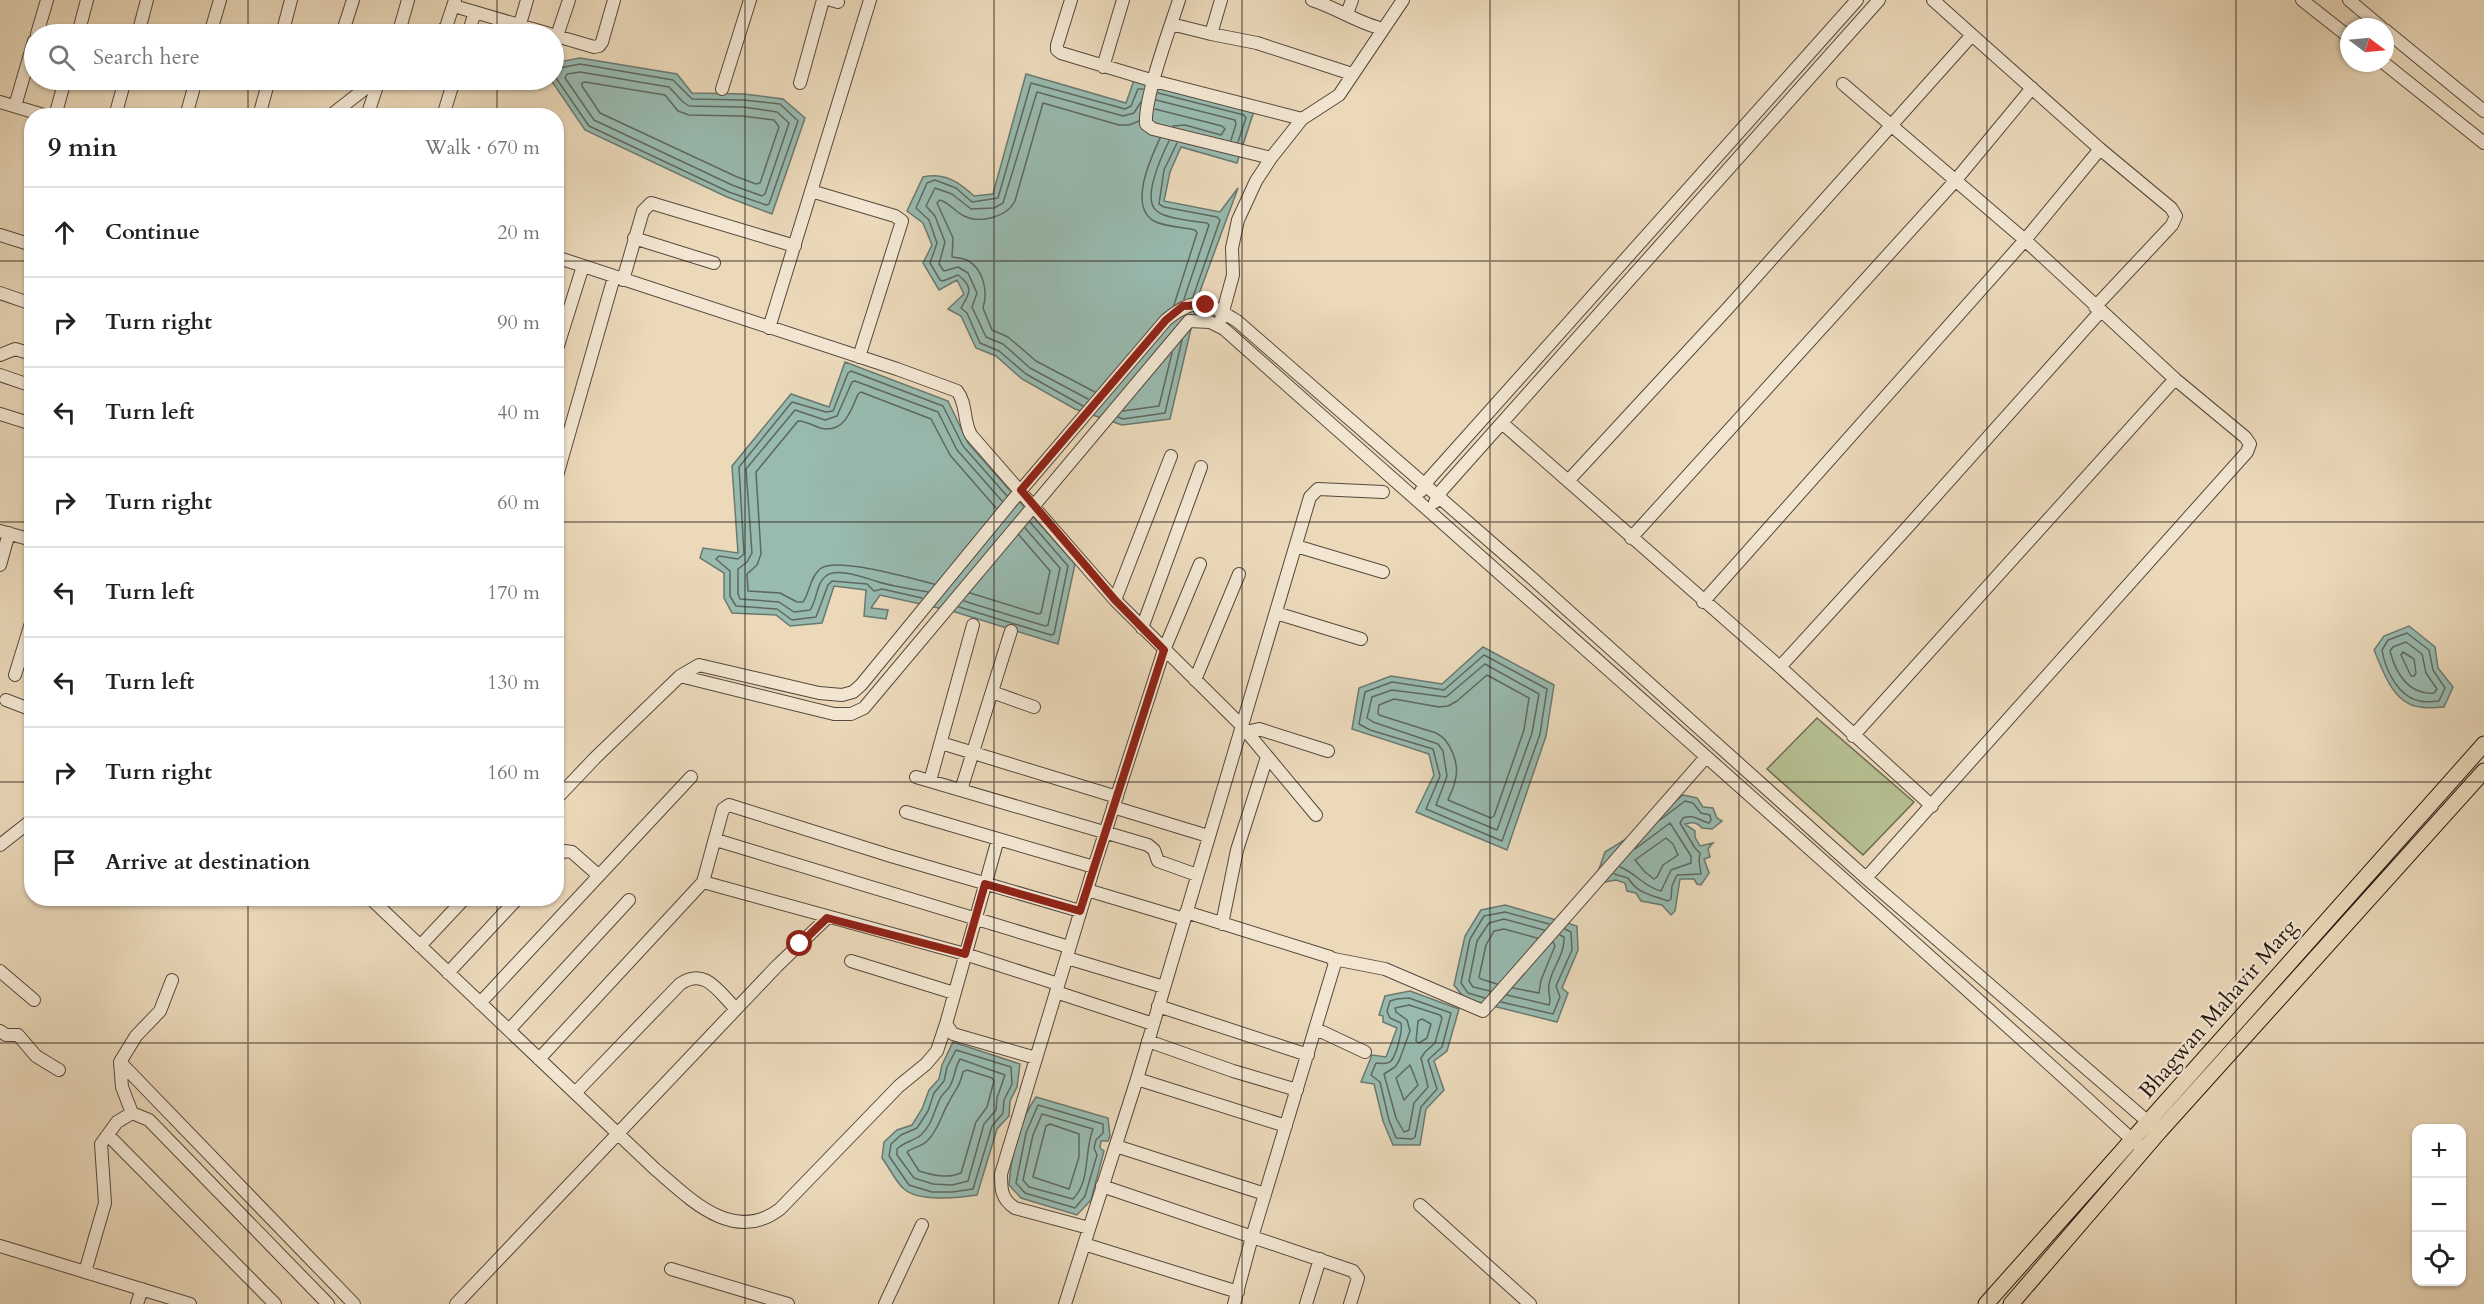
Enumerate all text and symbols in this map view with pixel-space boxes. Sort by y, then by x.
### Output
north arrow [2340,18,2394,72]
search box [24,24,564,90]
icon: search [45,41,78,74]
text: Search here [93,42,200,72]
text: 9 min [48,130,117,165]
text: Walk · 670 m [425,134,540,161]
icon: ahead [48,216,81,249]
text: Continue [105,217,200,247]
text: 20 m [497,219,540,246]
route end [1192,291,1218,317]
icon: right [48,306,81,339]
text: Turn right [105,307,212,337]
text: 90 m [497,309,540,336]
icon: left [48,396,81,429]
text: Turn left [105,397,194,427]
text: 40 m [497,399,540,426]
icon: right [48,486,81,519]
text: Turn right [105,487,212,517]
text: 60 m [497,489,540,516]
icon: left [48,576,81,609]
text: Turn left [105,577,194,607]
text: 170 m [487,579,540,606]
icon: left [48,666,81,699]
text: Turn left [105,667,194,697]
text: 130 m [487,669,540,696]
icon: right [48,756,81,789]
text: Turn right [105,757,212,787]
text: 160 m [487,759,540,786]
icon: arrive [48,846,81,879]
text: Arrive at destination [105,847,310,877]
street label: Bhagwan Mahavir Marg [2132,913,2305,1105]
route start [786,930,812,956]
map controls [2412,1124,2466,1286]
button: + [2412,1124,2466,1178]
button: − [2412,1178,2466,1232]
button: locate [2412,1232,2466,1286]

